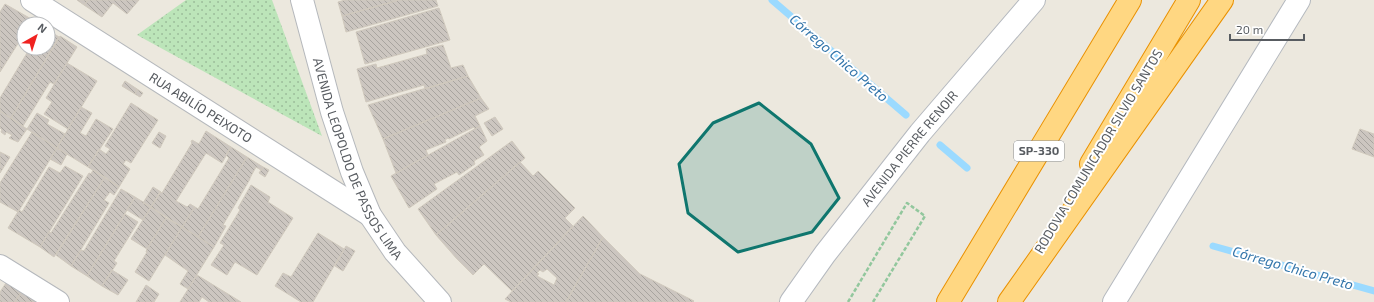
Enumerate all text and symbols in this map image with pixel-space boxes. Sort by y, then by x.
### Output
water label: Córrego Chico Preto [787,10,892,105]
north arrow [16,16,56,56]
scale bar [1230,16,1304,42]
text: N [35,20,50,35]
text: 20 m [1236,22,1263,36]
street label: RODOVIA COMUNICADOR SILVIO SANTOS [1031,46,1165,256]
street label: AVENIDA LEOPOLDO DE PASSOS LIMA [310,56,406,263]
street label: RUA ABILÍO PEIXOTO [146,69,255,146]
street label: AVENIDA PIERRE RENOIR [858,87,961,209]
road number: SP-330 [1014,141,1064,161]
water label: Córrego Chico Preto [1231,242,1356,293]

